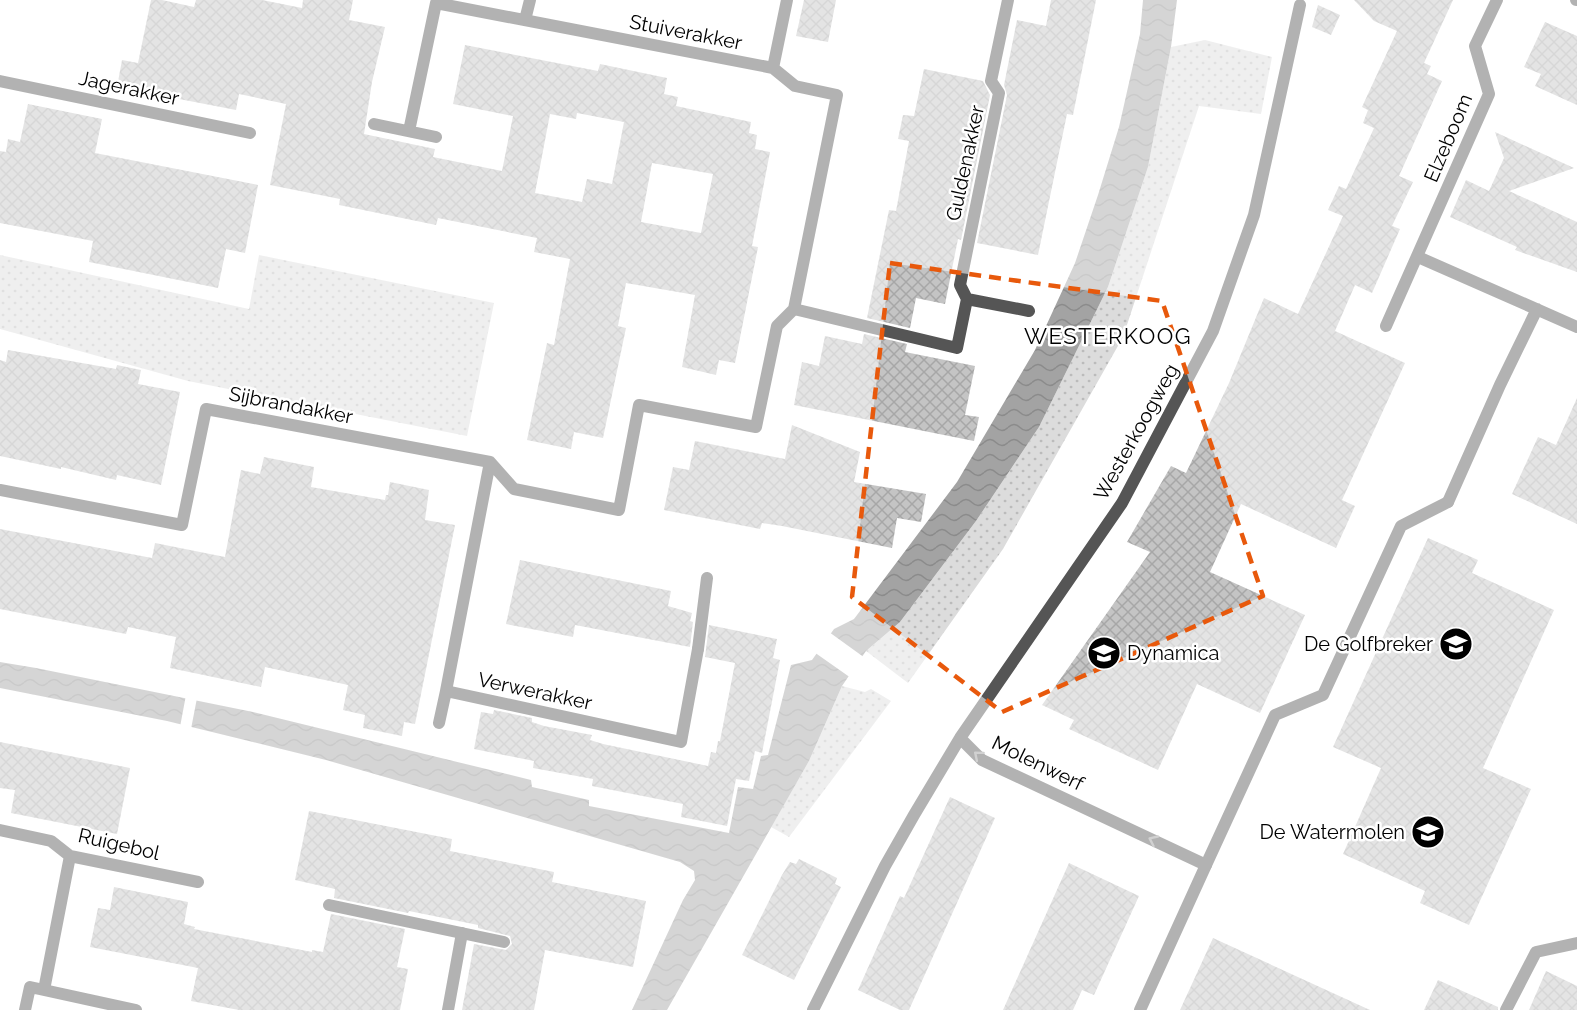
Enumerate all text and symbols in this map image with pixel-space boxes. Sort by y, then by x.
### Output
street label: Stuiverakker [628,9,744,55]
street label: Jagerakker [77,66,181,110]
street label: Elzeboom [1419,90,1477,186]
street label: Guldenakker [941,103,989,223]
district label: WESTERKOOG [1024,323,1192,349]
street label: Westerkoogweg [1089,359,1183,505]
street label: Sijbrandakker [227,381,355,429]
school or university icon: De Golfbreker [1438,626,1474,662]
place label: De Golfbreker [1304,632,1433,656]
school or university icon: Dynamica [1086,635,1122,671]
place label: Dynamica [1127,641,1219,665]
street label: Verwerakker [476,667,594,715]
street label: Molenwerf [988,730,1089,796]
one-way arrow [974,751,985,762]
school or university icon: De Watermolen [1410,814,1446,850]
place label: De Watermolen [1259,820,1405,844]
street label: Ruigebol [76,823,163,865]
one-way arrow [1148,835,1159,847]

